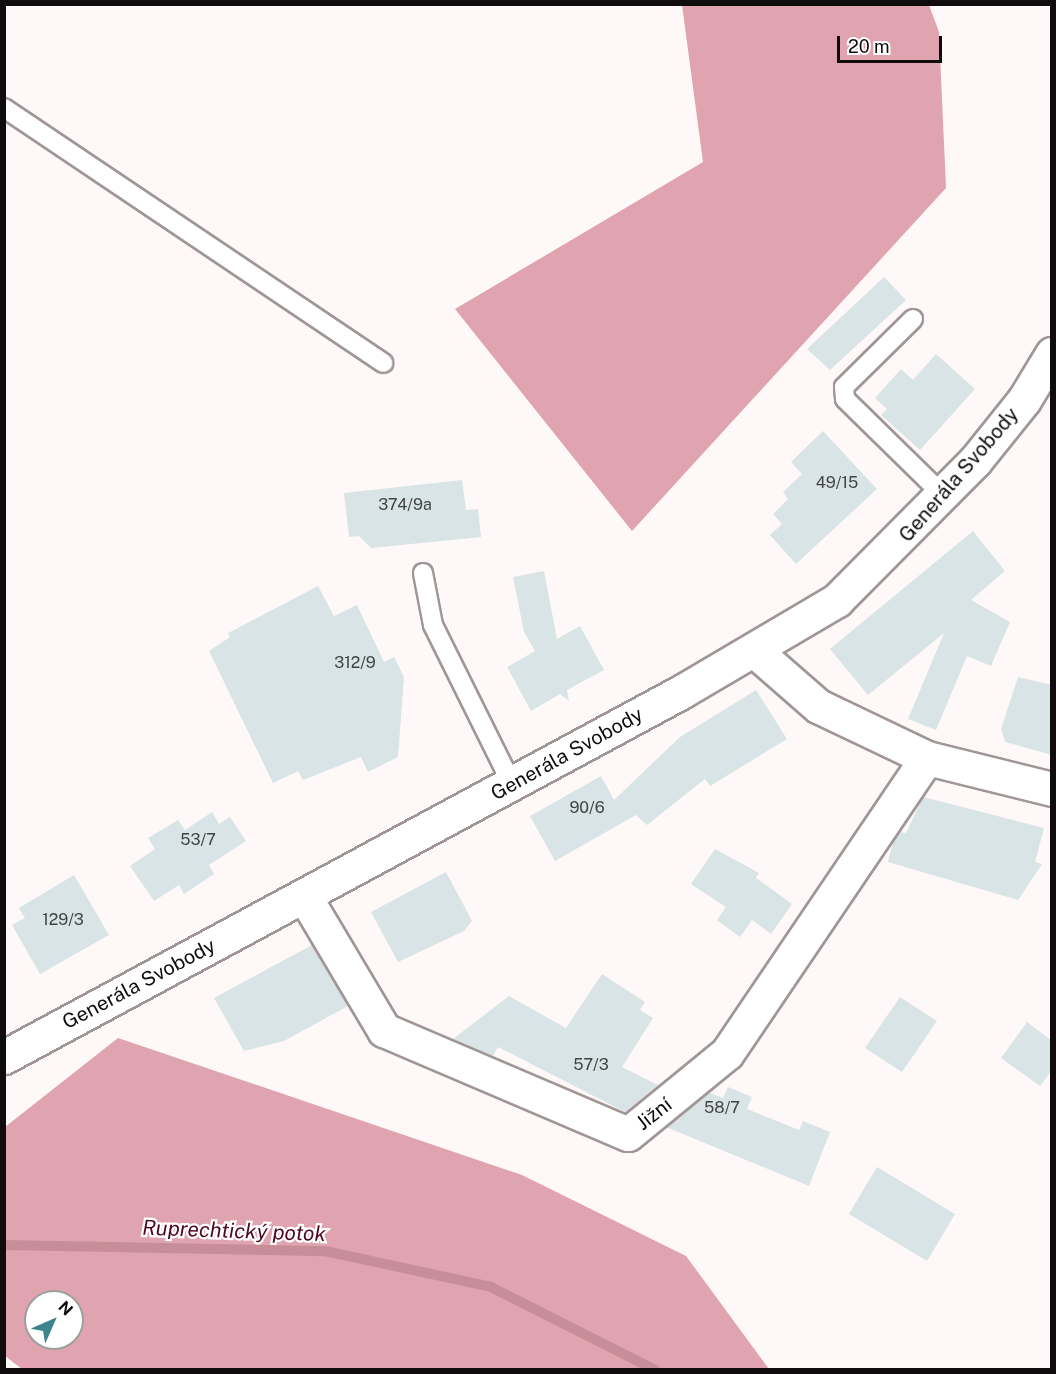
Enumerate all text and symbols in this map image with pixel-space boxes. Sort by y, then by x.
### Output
scale bar [840,24,945,62]
text: 20 m [848,36,890,57]
street label: Generála Svobody [894,403,1024,547]
house number: 49/15 [816,473,858,493]
house number: 374/9a [378,495,432,515]
house number: 312/9 [334,653,376,673]
street label: Generála Svobody [487,702,647,806]
house number: 90/6 [569,798,605,818]
house number: 53/7 [180,830,216,850]
house number: 129/3 [42,910,84,930]
street label: Generála Svobody [58,934,220,1034]
house number: 57/3 [573,1055,609,1075]
street label: Jižní [631,1093,677,1135]
house number: 58/7 [704,1098,740,1118]
water label: Ruprechtický potok [142,1215,326,1247]
north arrow [24,1290,84,1350]
text: N [55,1297,77,1319]

